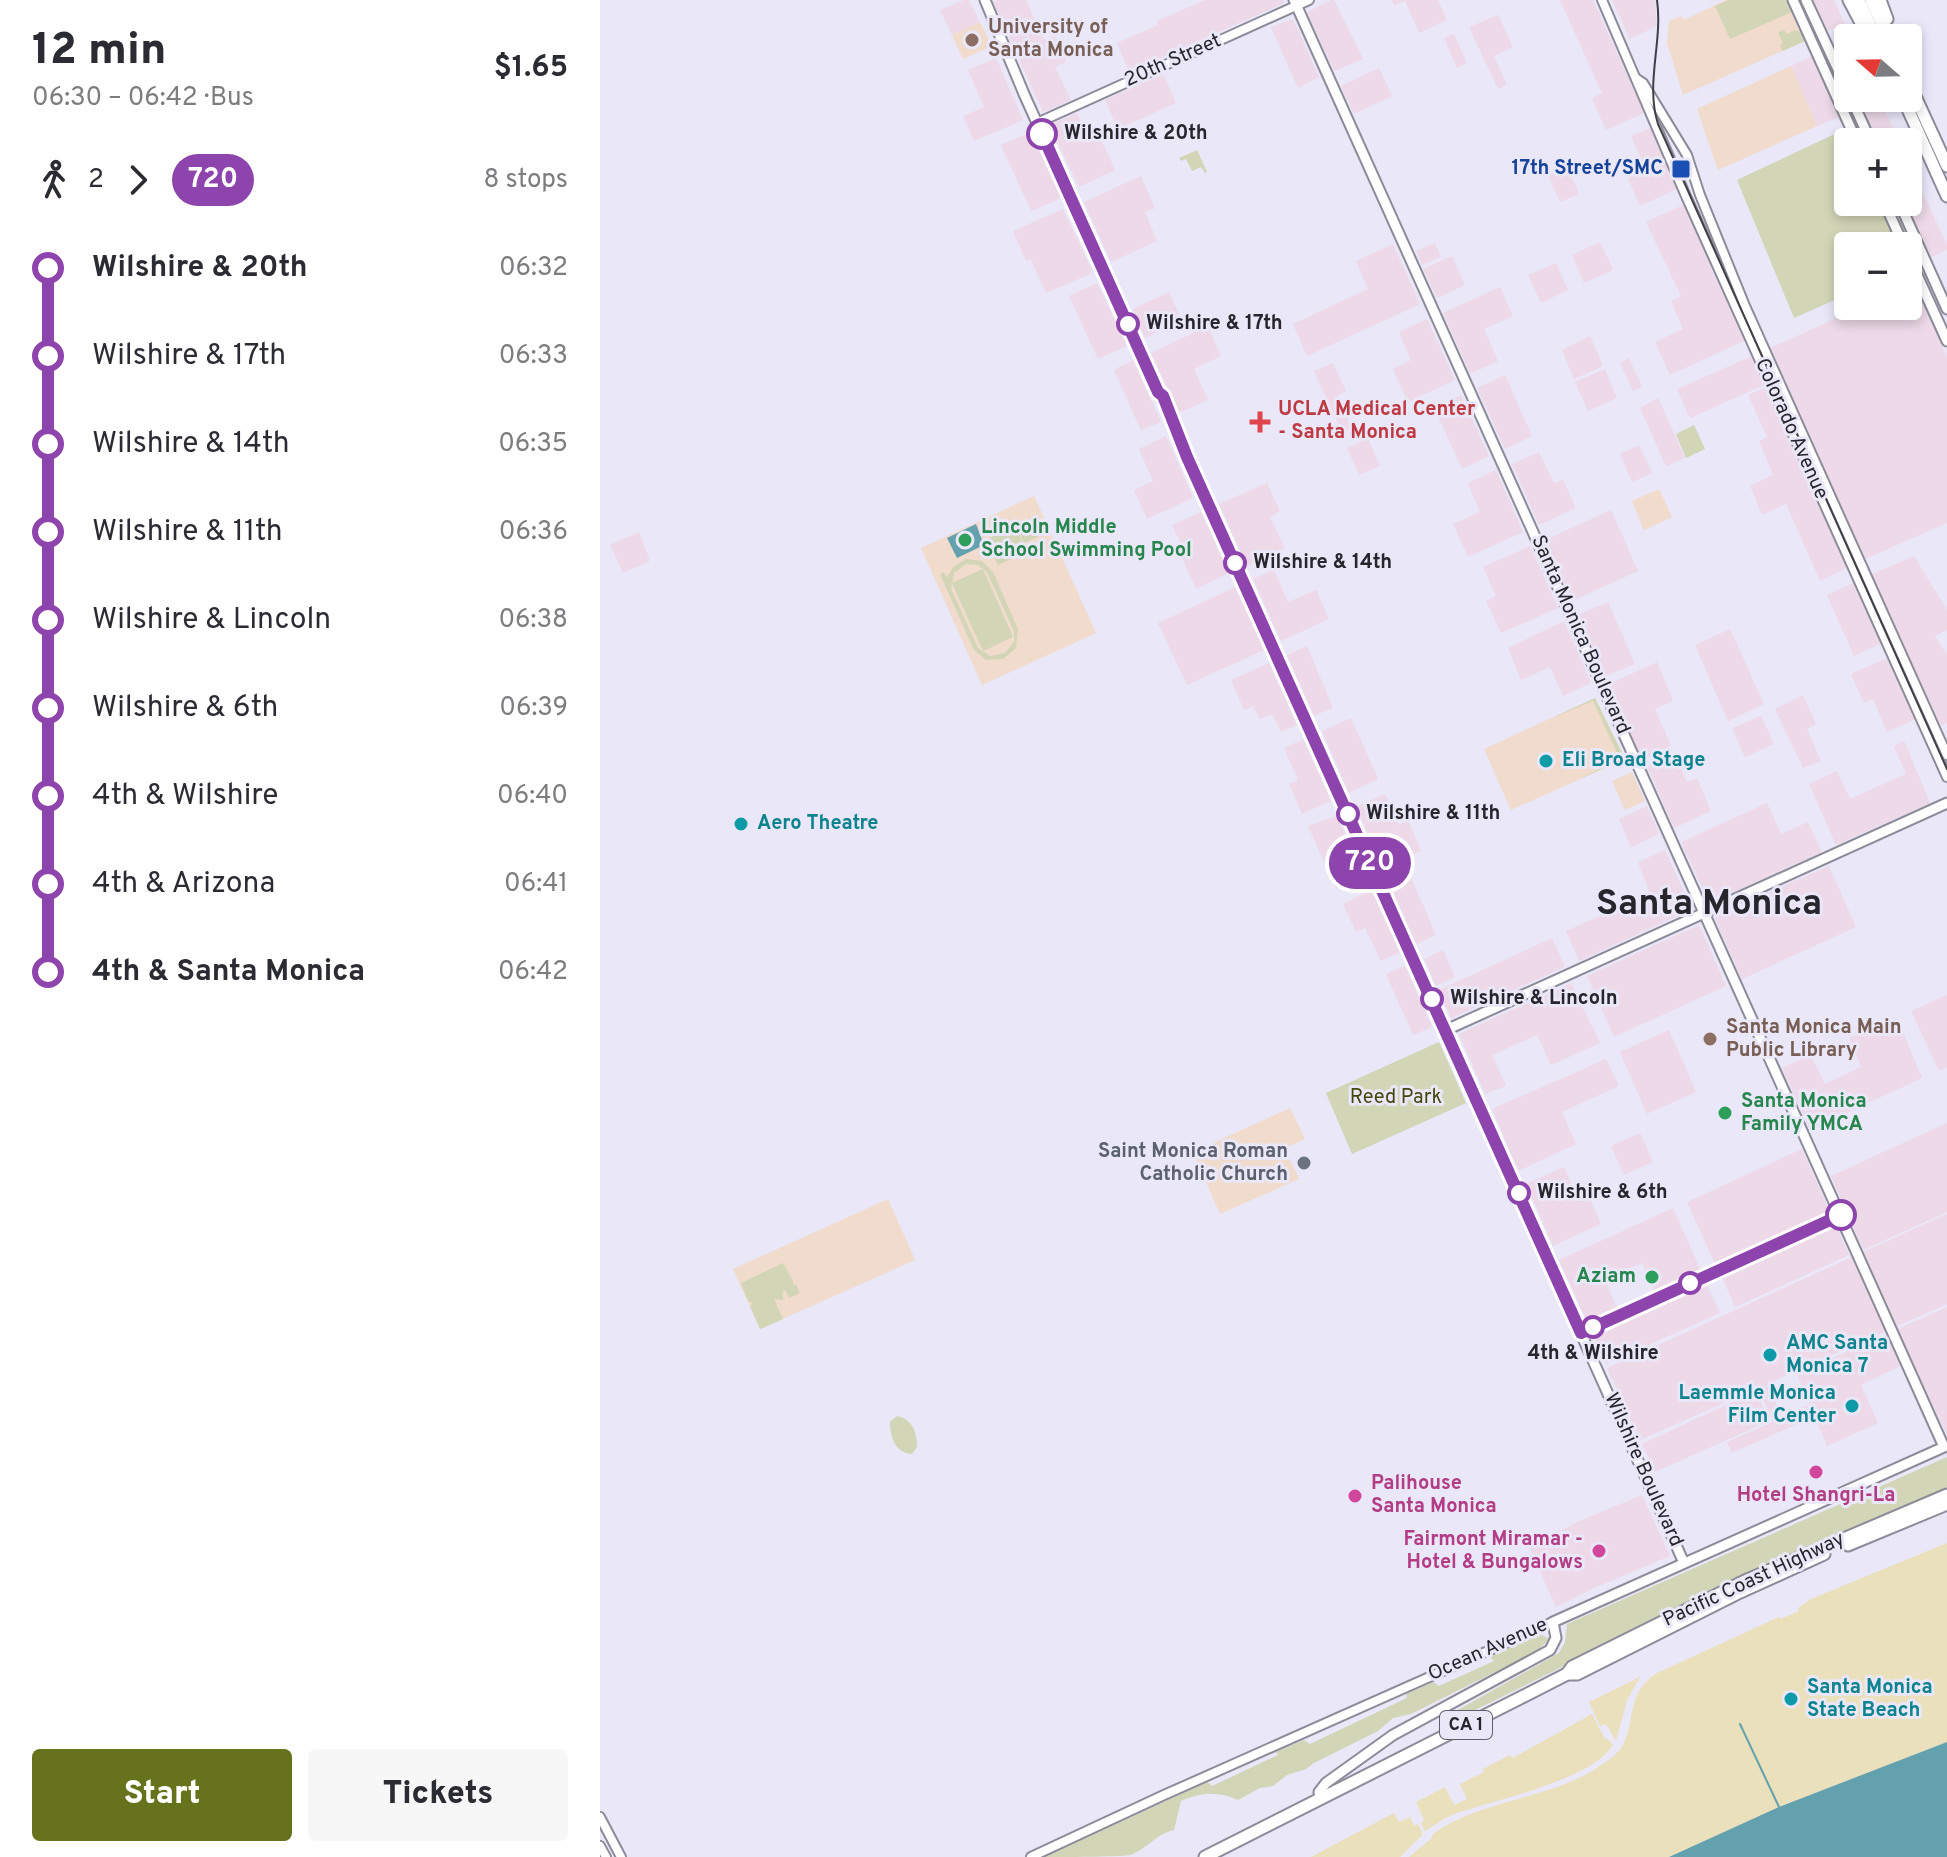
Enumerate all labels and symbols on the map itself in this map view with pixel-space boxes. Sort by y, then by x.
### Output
place label: University of Santa Monica [988,15,1114,64]
north arrow [1834,24,1922,112]
street label: 20th Street [1121,28,1225,94]
marker: University of Santa Monica [963,31,981,49]
marker: Wilshire & 20th [1027,119,1057,149]
place label: Wilshire & 20th [1064,121,1208,147]
place label: 17th Street/SMC [1512,156,1663,182]
marker: 17th Street/SMC [1670,158,1692,180]
place label: Wilshire & 17th [1146,311,1283,337]
marker: Wilshire & 17th [1117,313,1139,335]
street label: Colorado Avenue [1748,354,1834,504]
place label: UCLA Medical Center - Santa Monica [1278,397,1476,446]
marker: UCLA Medical Center - Santa Monica [1249,411,1271,433]
place label: Lincoln Middle School Swimming Pool [981,515,1192,564]
marker: Lincoln Middle School Swimming Pool [956,531,974,549]
street label: Santa Monica Boulevard [1524,531,1636,739]
place label: Wilshire & 14th [1253,550,1392,576]
marker: Wilshire & 14th [1224,552,1246,574]
place label: Eli Broad Stage [1562,748,1705,774]
marker: Eli Broad Stage [1537,752,1555,770]
place label: Wilshire & 11th [1366,801,1500,827]
marker: Wilshire & 11th [1337,803,1359,825]
place label: Aero Theatre [757,811,878,837]
marker: Aero Theatre [732,815,750,833]
line badge: 720 [1324,837,1416,889]
district label: Santa Monica [1596,882,1822,928]
place label: Wilshire & Lincoln [1450,986,1618,1012]
marker: Wilshire & Lincoln [1421,988,1443,1010]
place label: Santa Monica Main Public Library [1726,1015,1902,1064]
marker: Santa Monica Main Public Library [1701,1030,1719,1048]
park label: Reed Park [1350,1085,1442,1111]
place label: Santa Monica Family YMCA [1741,1089,1867,1138]
marker: Santa Monica Family YMCA [1716,1104,1734,1122]
place label: Saint Monica Roman Catholic Church [1098,1139,1288,1188]
marker: Saint Monica Roman Catholic Church [1295,1154,1313,1172]
place label: Wilshire & 6th [1537,1180,1668,1206]
marker: Wilshire & 6th [1508,1182,1530,1204]
unlabelled marker [1826,1200,1856,1230]
place label: Aziam [1576,1264,1636,1290]
marker: Aziam [1643,1268,1661,1286]
unlabelled marker [1679,1272,1701,1294]
marker: 4th & Wilshire [1582,1316,1604,1338]
place label: AMC Santa Monica 7 [1786,1331,1888,1380]
place label: 4th & Wilshire [1527,1341,1659,1367]
marker: AMC Santa Monica 7 [1761,1346,1779,1364]
place label: Laemmle Monica Film Center [1678,1381,1837,1430]
street label: Wilshire Boulevard [1597,1389,1689,1551]
marker: Laemmle Monica Film Center [1843,1397,1861,1415]
marker: Hotel Shangri-La [1807,1463,1825,1481]
place label: Palihouse Santa Monica [1371,1471,1497,1520]
place label: Hotel Shangri-La [1737,1483,1895,1509]
marker: Palihouse Santa Monica [1346,1487,1364,1505]
street label: Pacific Coast Highway [1659,1526,1849,1634]
place label: Fairmont Miramar - Hotel & Bungalows [1404,1527,1583,1576]
marker: Fairmont Miramar - Hotel & Bungalows [1590,1542,1608,1560]
street label: Ocean Avenue [1424,1612,1552,1688]
place label: Santa Monica State Beach [1807,1675,1933,1724]
marker: Santa Monica State Beach [1782,1690,1800,1708]
road number: CA 1 [1440,1711,1492,1739]

